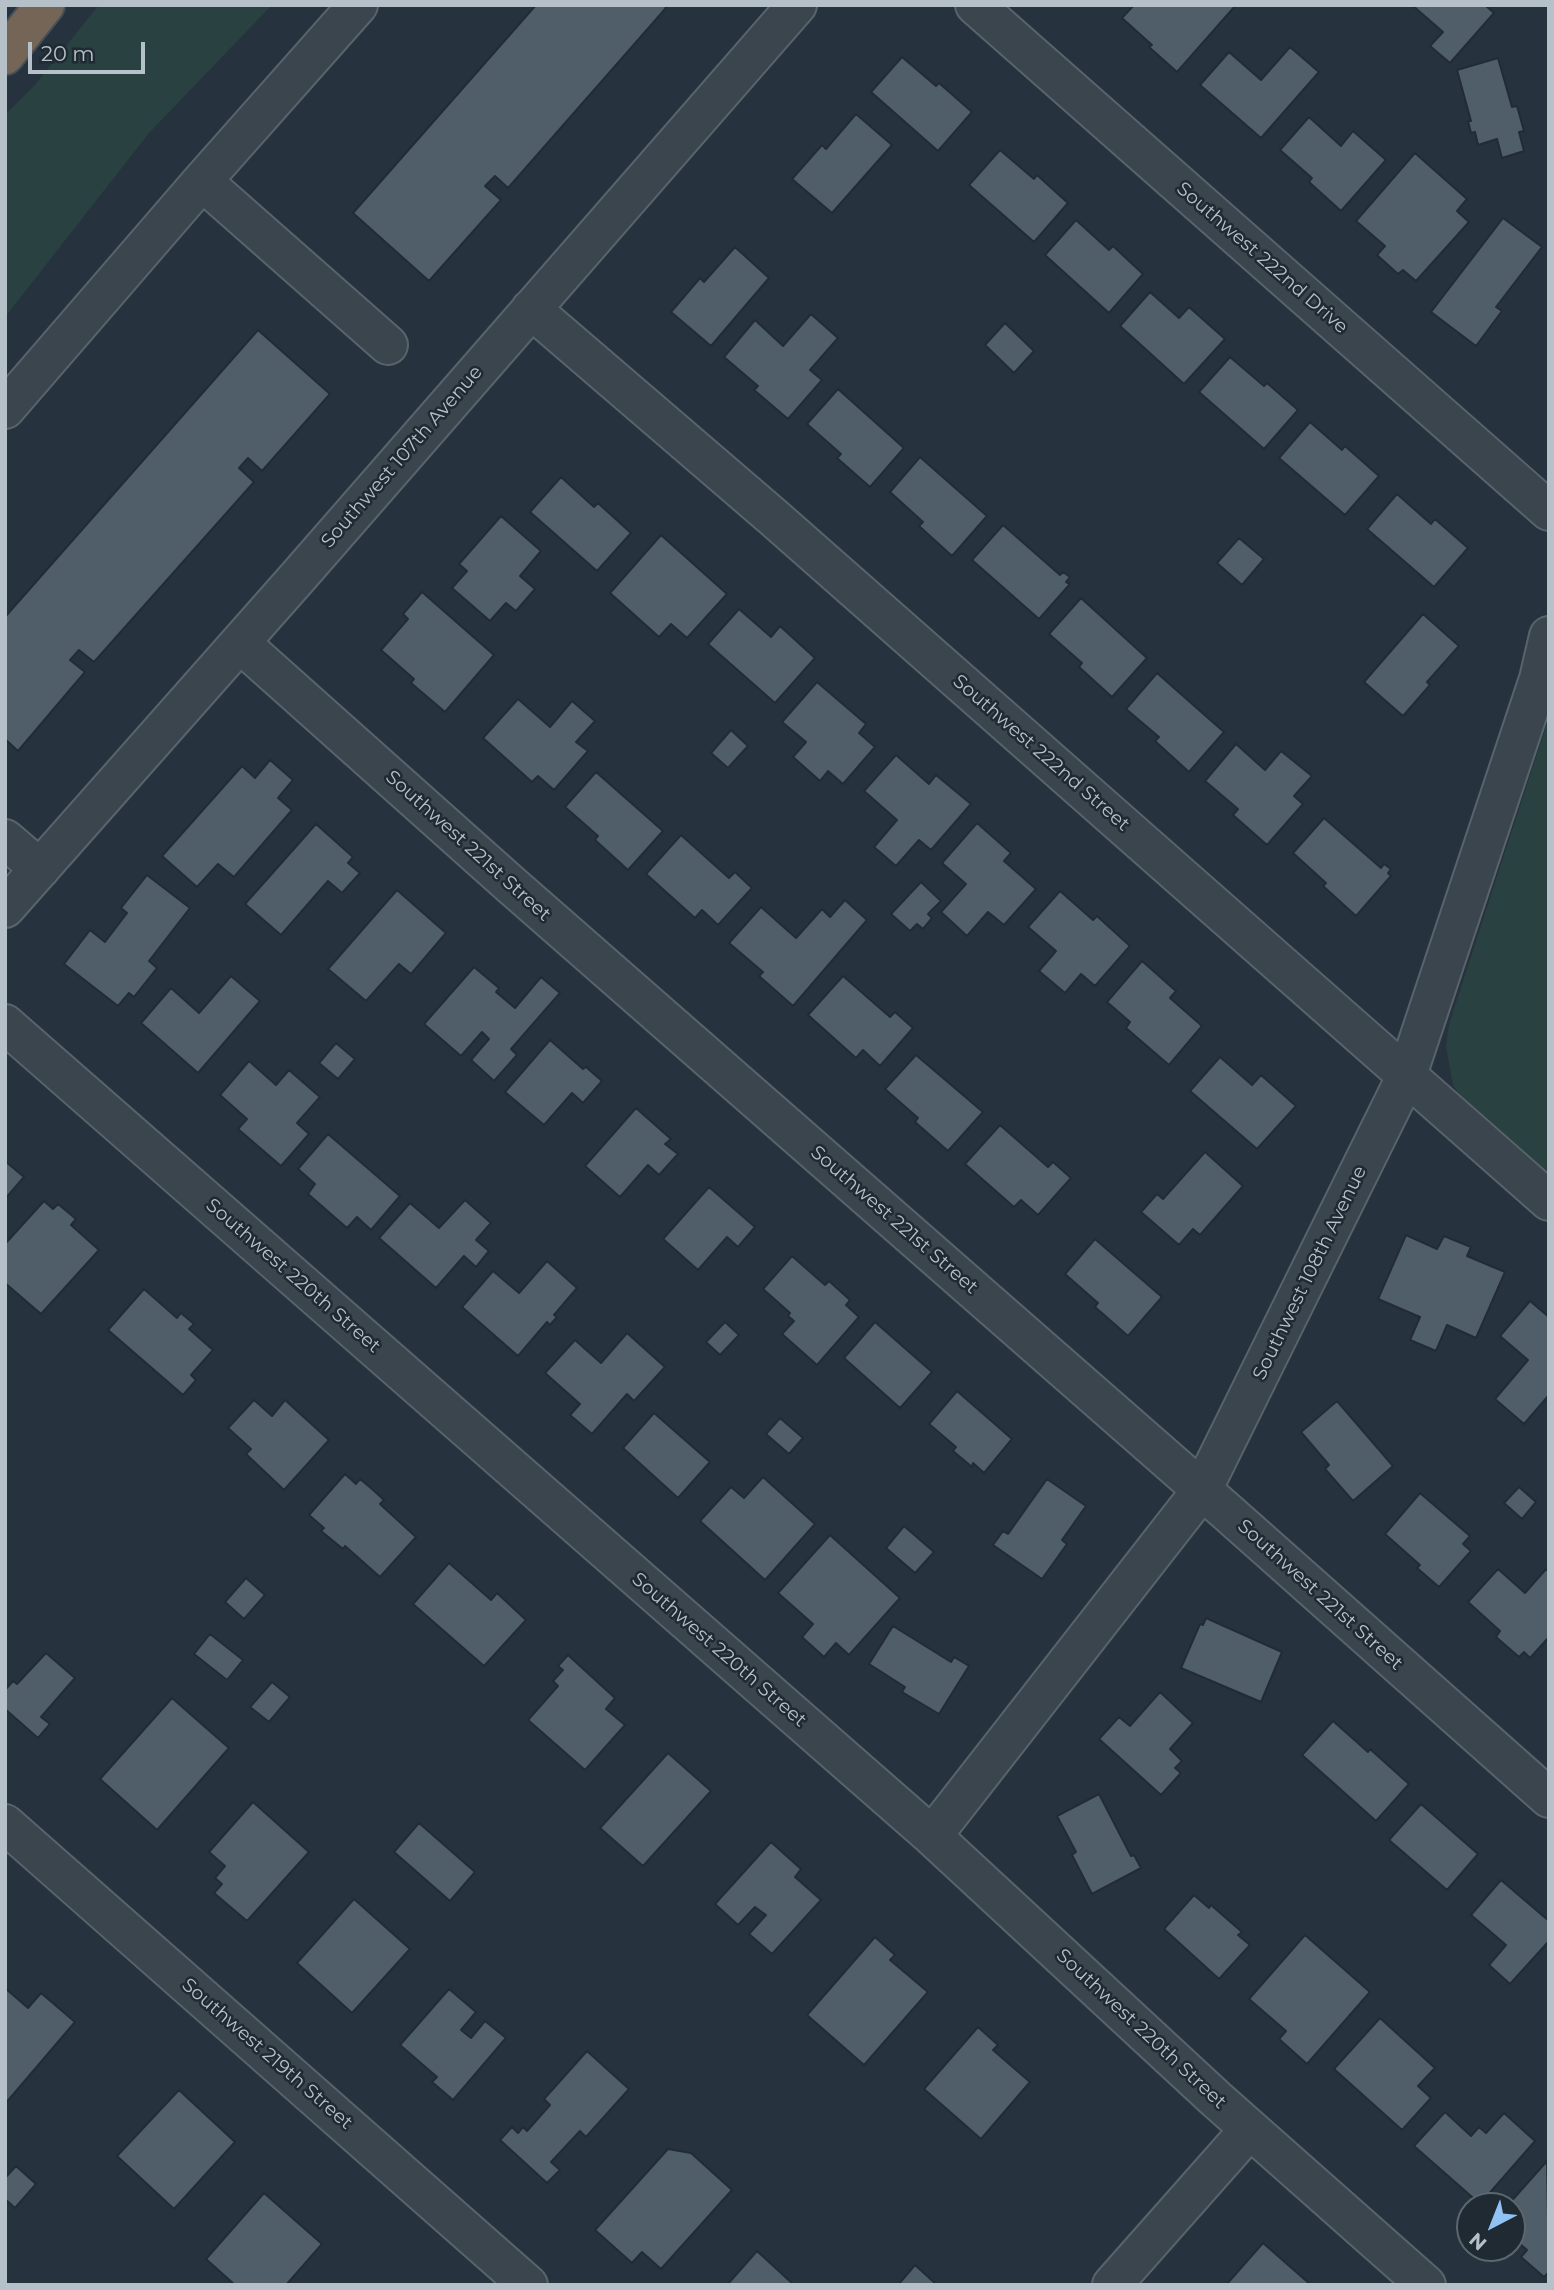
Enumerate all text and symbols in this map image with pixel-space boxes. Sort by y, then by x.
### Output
scale bar [32,28,149,72]
text: 20 m [41,41,95,66]
street label: Southwest 222nd Drive [1172,177,1352,339]
street label: Southwest 107th Avenue [317,361,487,553]
street label: Southwest 222nd Street [948,670,1134,836]
street label: Southwest 221st Street [381,766,555,926]
street label: Southwest 221st Street [806,1141,982,1299]
street label: Southwest 108th Avenue [1248,1162,1372,1384]
street label: Southwest 220th Street [201,1194,385,1358]
street label: Southwest 221st Street [1233,1515,1407,1675]
street label: Southwest 220th Street [627,1568,811,1732]
street label: Southwest 220th Street [1051,1944,1231,2114]
street label: Southwest 219th Street [177,1974,357,2134]
north arrow [1456,2192,1526,2262]
text: N [1465,2228,1491,2255]

